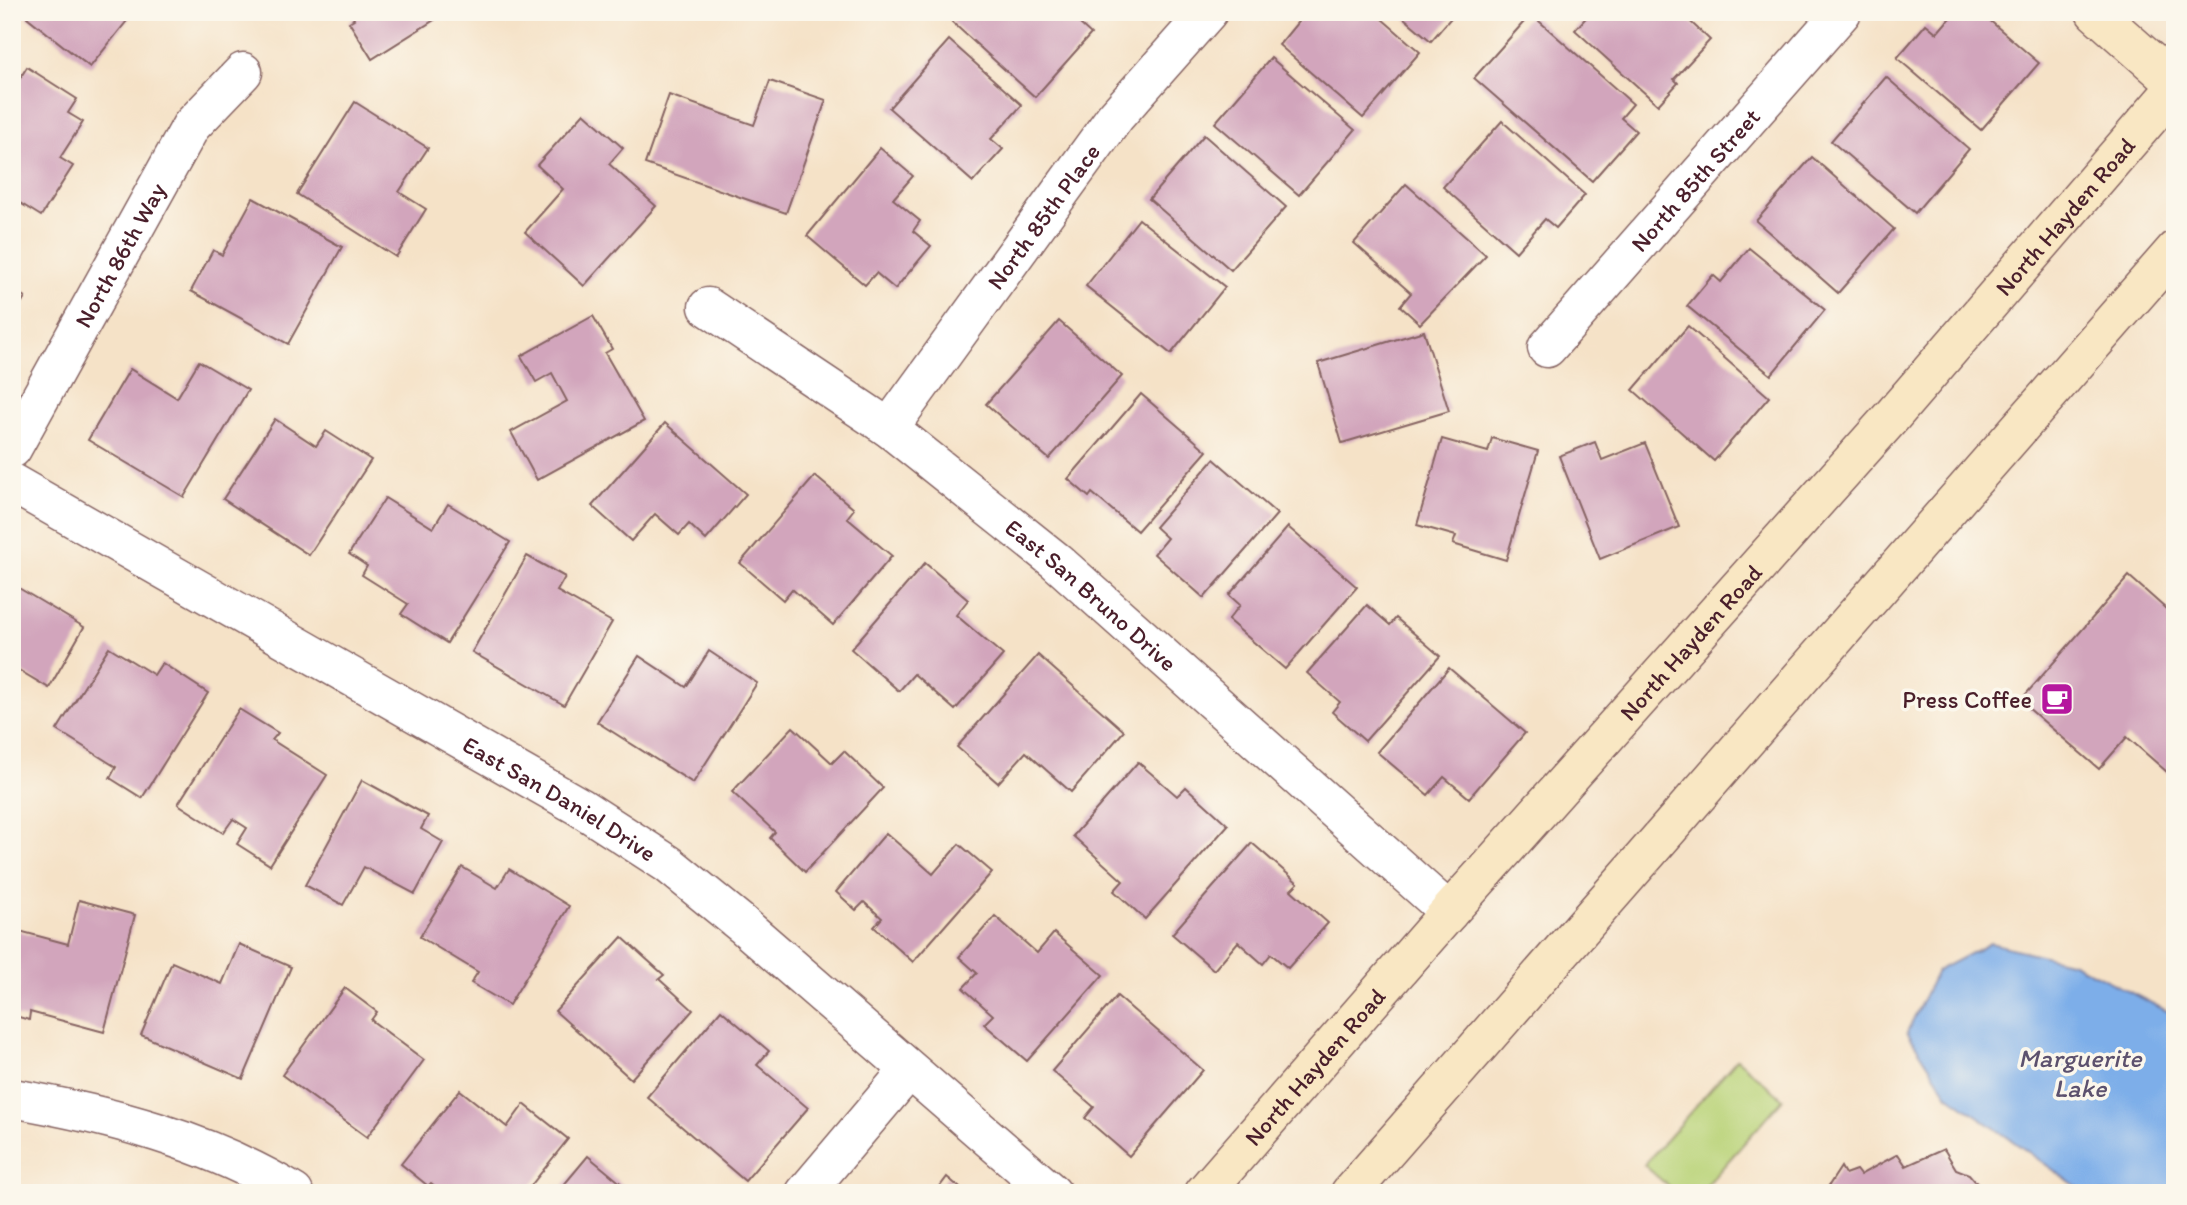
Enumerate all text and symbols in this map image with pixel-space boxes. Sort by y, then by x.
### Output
street label: North 85th Street [1624,102,1766,257]
street label: North Hayden Road [1988,131,2141,301]
street label: North 85th Place [980,137,1106,295]
street label: North 86th Way [68,177,172,332]
street label: East San Bruno Drive [1000,512,1183,677]
street label: North Hayden Road [1613,558,1768,726]
cafe icon: Press Coffee [2038,680,2076,718]
place label: Press Coffee [1902,685,2032,714]
street label: East San Daniel Drive [458,729,662,867]
street label: North Hayden Road [1238,981,1391,1151]
water label: Marguerite Lake [2018,1042,2143,1104]

